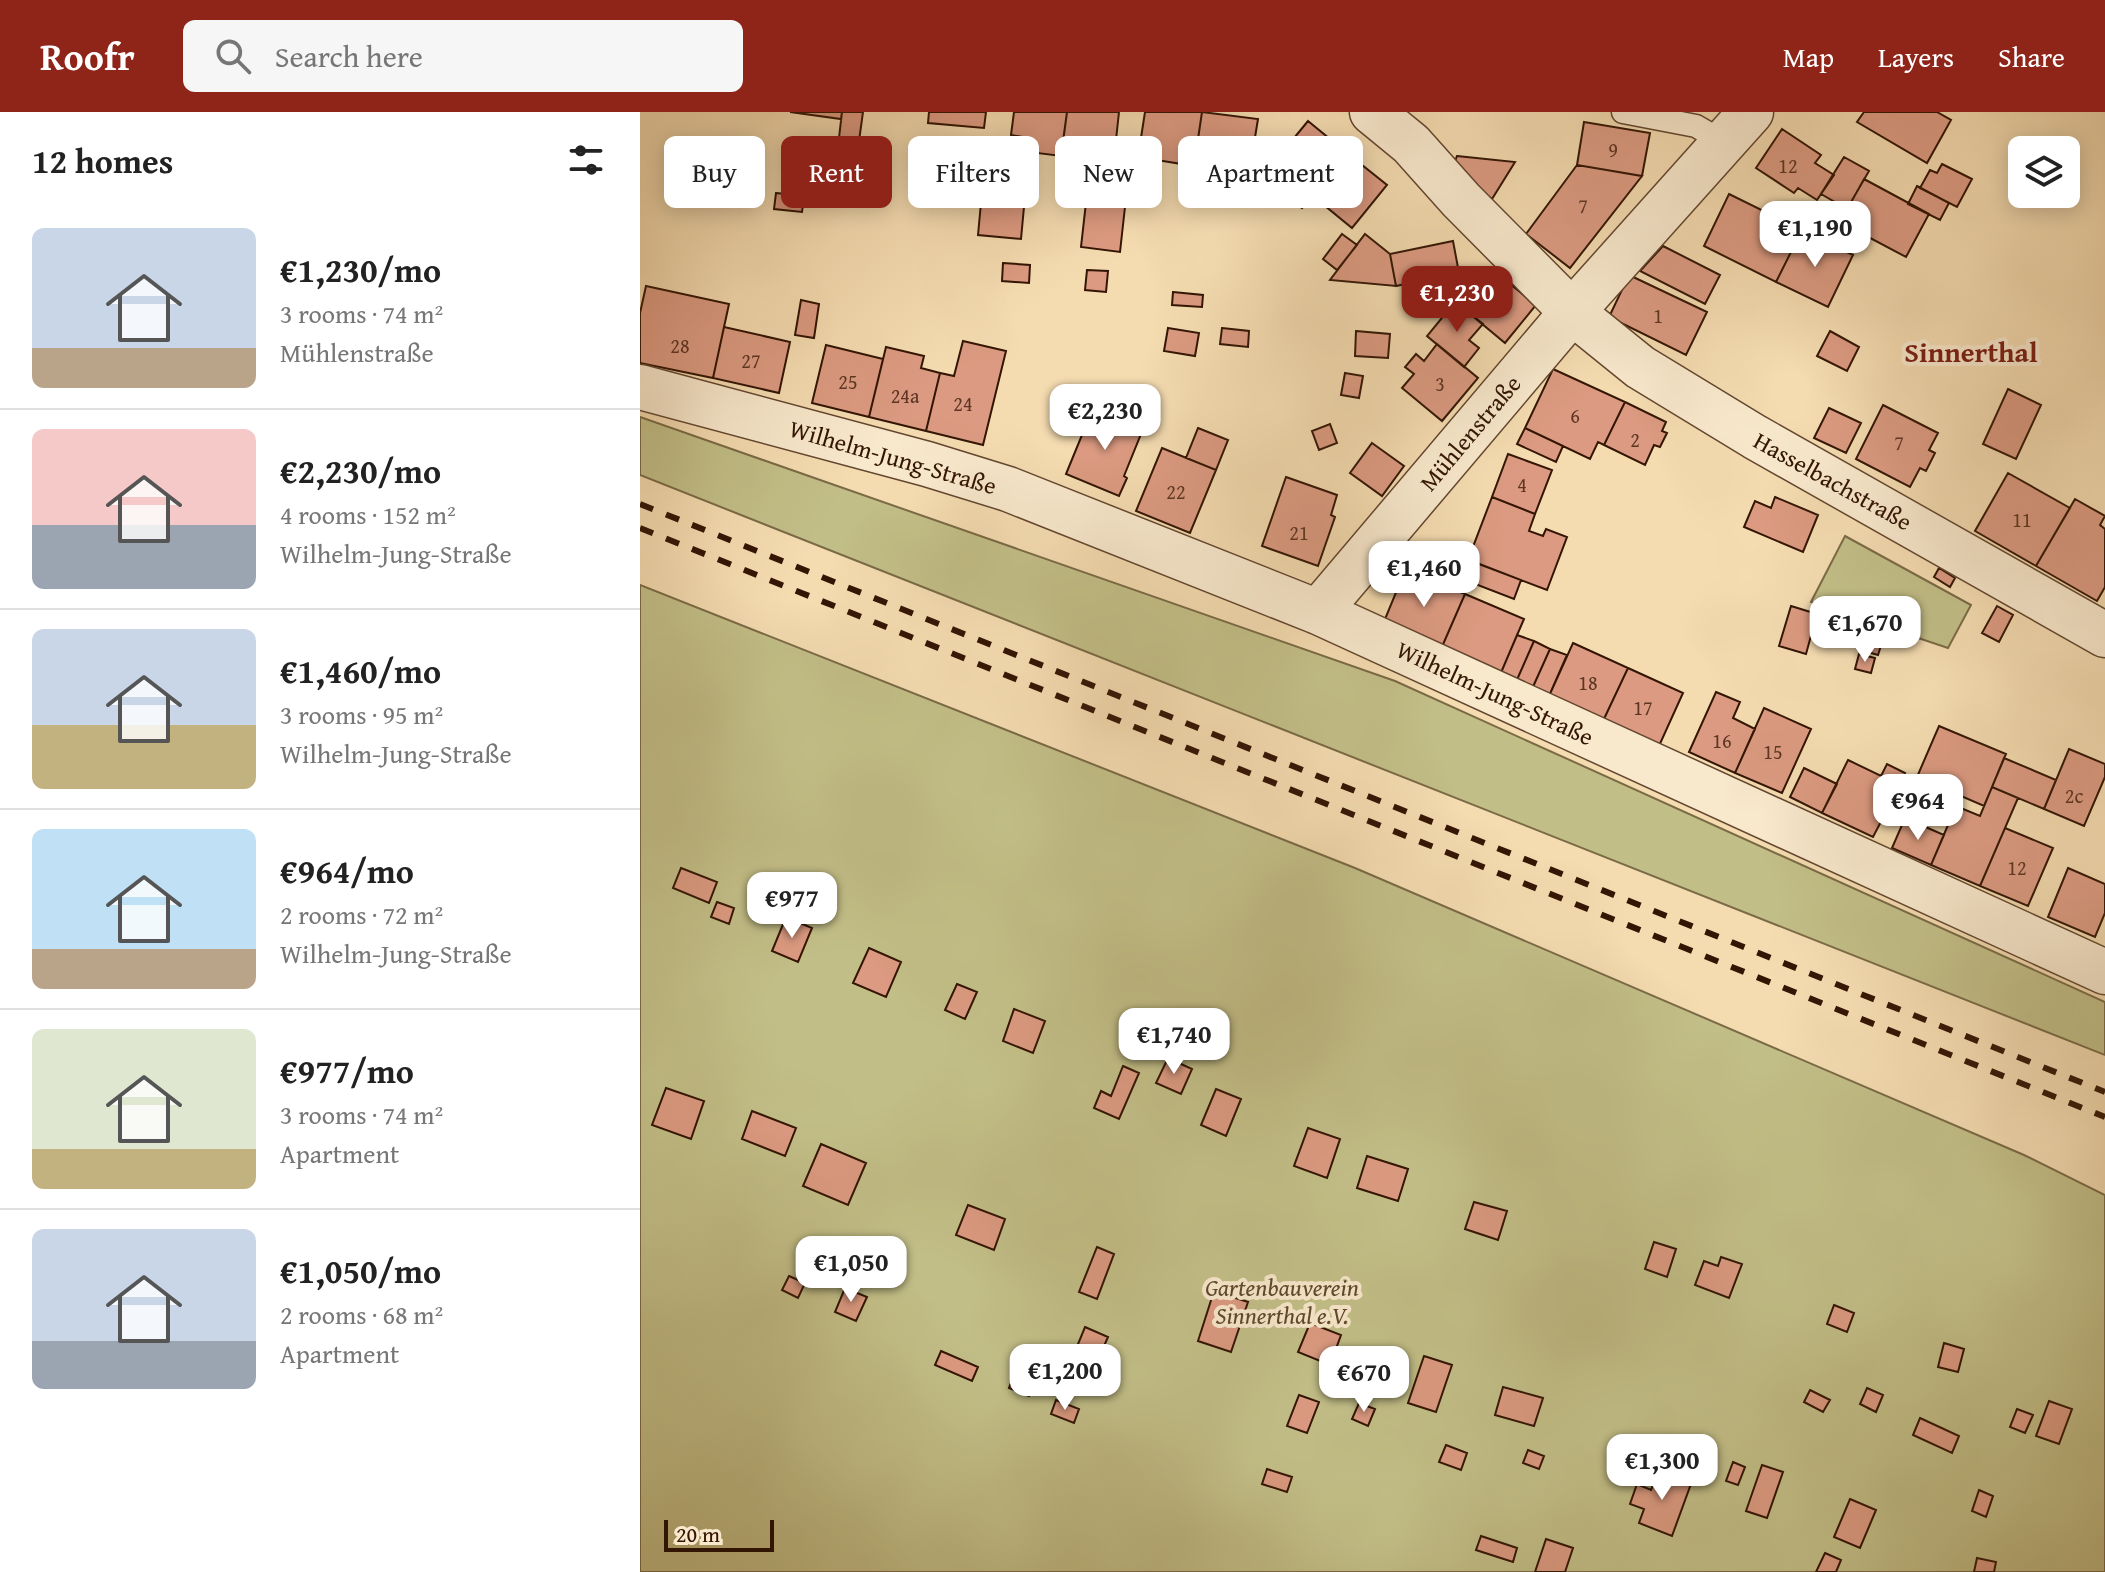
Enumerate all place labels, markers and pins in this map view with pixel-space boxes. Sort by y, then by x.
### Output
pin: €1,190 [1750,201,1880,269]
pin: €1,230 [1392,266,1522,334]
pin: €2,230 [1040,384,1170,452]
pin: €1,460 [1359,541,1489,609]
pin: €1,670 [1800,596,1930,664]
pin: €964 [1871,774,1965,842]
pin: €977 [745,872,839,940]
pin: €1,740 [1109,1008,1239,1076]
pin: €1,050 [786,1236,916,1304]
pin: €1,200 [1000,1344,1130,1412]
pin: €670 [1317,1346,1411,1414]
pin: €1,300 [1597,1434,1727,1502]

